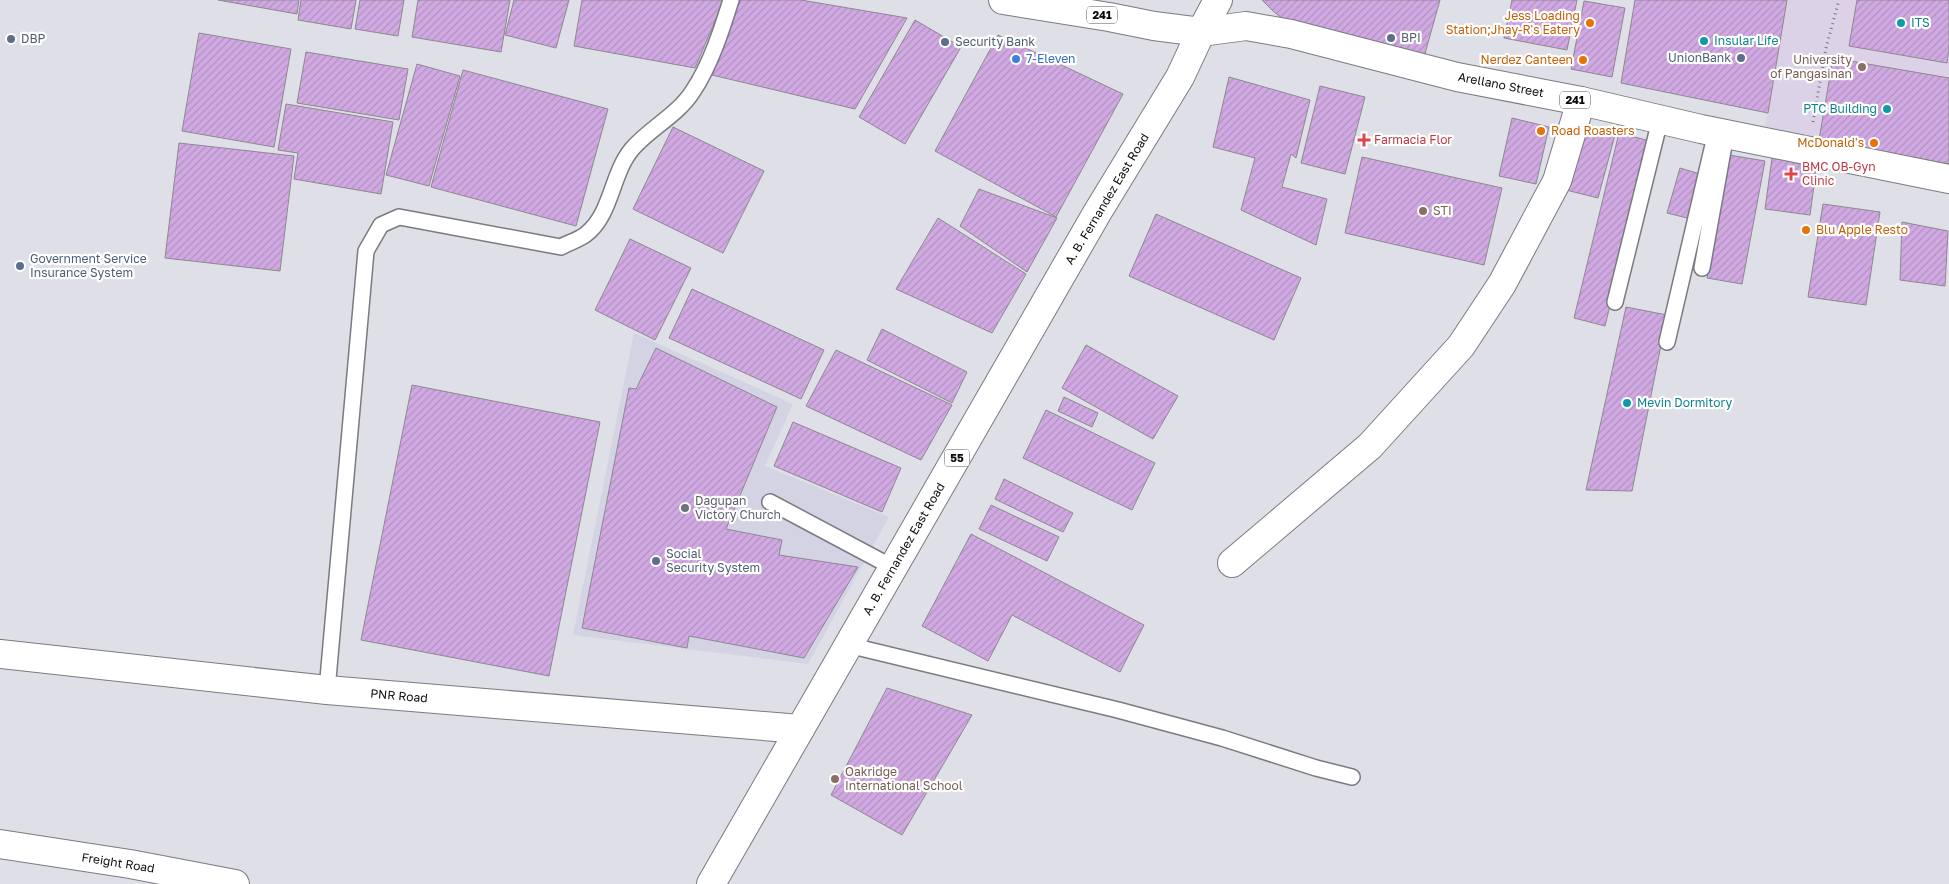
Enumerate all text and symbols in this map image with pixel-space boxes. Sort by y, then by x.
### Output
road number: 241 [1087,6,1117,24]
place label: Jess Loading Station;Jhay-R's Eatery [1446,8,1580,37]
place label: ITS [1911,15,1930,30]
marker: Jess Loading Station;Jhay-R's Eatery [1584,17,1596,29]
marker: ITS [1895,17,1907,29]
place label: BPI [1401,30,1421,45]
place label: DBP [21,31,45,46]
marker: BPI [1385,32,1397,44]
marker: DBP [5,33,17,45]
place label: Insular Life [1714,33,1778,48]
place label: Security Bank [955,34,1035,49]
marker: Insular Life [1698,35,1710,47]
marker: Security Bank [939,36,951,48]
place label: UnionBank [1668,50,1731,65]
place label: 7-Eleven [1026,51,1076,66]
place label: Nerdez Canteen [1481,52,1573,67]
marker: UnionBank [1735,52,1747,64]
place label: University of Pangasinan [1770,52,1852,81]
marker: 7-Eleven [1010,53,1022,65]
marker: Nerdez Canteen [1577,54,1589,66]
marker: University of Pangasinan [1856,61,1868,73]
street label: Arellano Street [1457,69,1545,100]
road number: 241 [1560,92,1590,108]
place label: PTC Building [1803,101,1877,116]
marker: PTC Building [1881,103,1893,115]
place label: Road Roasters [1551,123,1635,138]
marker: Road Roasters [1535,125,1547,137]
street label: A. B. Fernandez East Road [1061,130,1152,267]
place label: Farmacia Flor [1374,132,1452,147]
marker: Farmacia Flor [1358,134,1370,146]
place label: McDonald's [1797,135,1864,150]
marker: McDonald's [1868,137,1880,149]
place label: BMC OB-Gyn Clinic [1802,159,1876,188]
marker: BMC OB-Gyn Clinic [1784,167,1798,181]
place label: STI [1433,203,1452,218]
marker: STI [1417,205,1429,217]
place label: Blu Apple Resto [1816,222,1908,237]
marker: Blu Apple Resto [1800,224,1812,236]
place label: Government Service Insurance System [30,251,147,280]
marker: Government Service Insurance System [14,260,26,272]
place label: Mevin Dormitory [1637,395,1733,410]
marker: Mevin Dormitory [1621,397,1633,409]
road number: 55 [944,449,970,466]
street label: A. B. Fernandez East Road [859,480,948,618]
place label: Dagupan Victory Church [695,493,781,522]
marker: Dagupan Victory Church [679,502,691,514]
place label: Social Security System [666,546,760,575]
marker: Social Security System [650,555,662,567]
street label: PNR Road [370,686,428,705]
place label: Oakridge International School [845,764,963,793]
marker: Oakridge International School [829,773,841,785]
street label: Freight Road [80,849,156,876]

